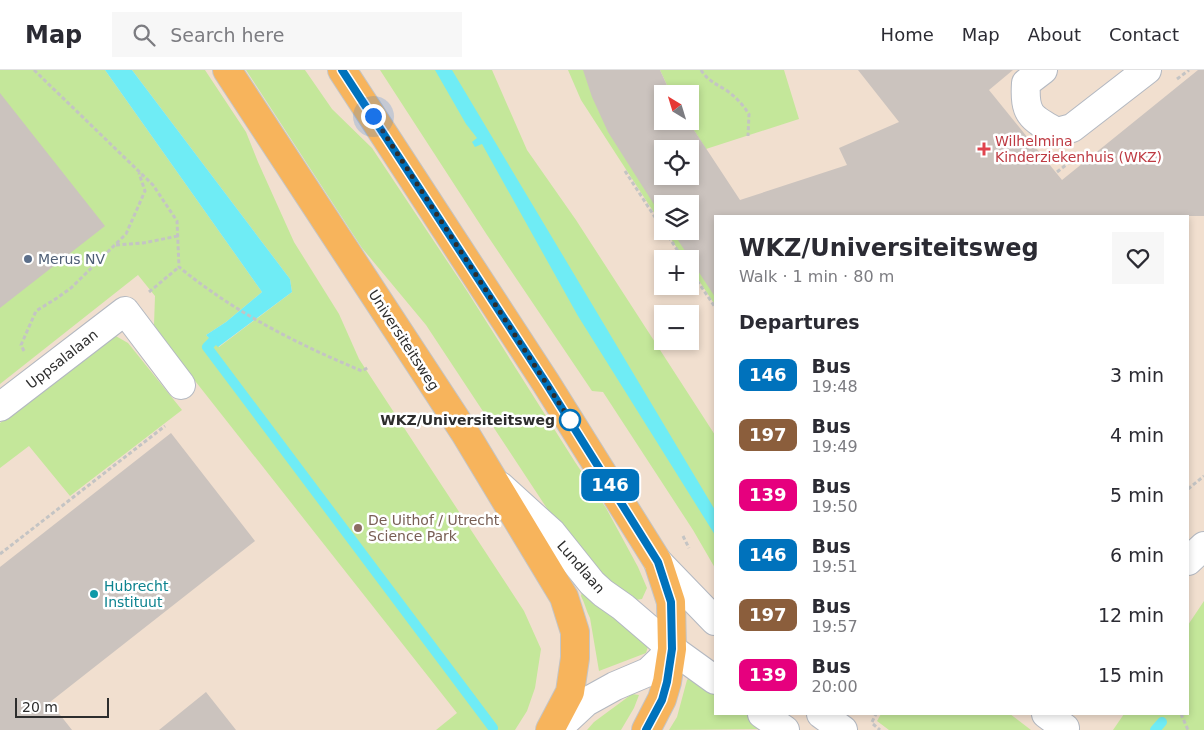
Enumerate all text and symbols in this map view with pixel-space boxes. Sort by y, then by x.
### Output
search box [112,12,462,57]
text: Map [25,21,82,49]
icon: search [130,21,158,49]
text: Search here [170,24,284,46]
text: Home [881,24,934,45]
text: Map [962,24,1000,45]
text: About [1028,24,1081,45]
text: Contact [1109,24,1179,45]
north arrow [654,85,699,130]
map controls [654,85,699,350]
your location [361,104,386,129]
place label: Wilhelmina Kinderziekenhuis (WKZ) [995,133,1162,165]
button: locate [654,140,699,185]
marker: Wilhelmina Kinderziekenhuis (WKZ) [977,142,991,156]
button: layers [654,195,699,240]
button: heart [1112,232,1164,284]
text: WKZ/Universiteitsweg [739,234,1039,262]
button: + [654,250,699,295]
place label: Merus NV [38,251,106,267]
marker: Merus NV [22,253,34,265]
text: Walk · 1 min · 80 m [739,267,894,286]
street label: Universiteitsweg [366,287,442,393]
button: − [654,305,699,350]
text: Departures [739,311,860,333]
street label: Uppsalalaan [23,326,101,392]
text: Bus [812,355,851,377]
text: 146 [749,364,787,385]
text: 3 min [1110,364,1164,386]
text: 19:48 [812,377,858,396]
marker: WKZ/Universiteitsweg [559,409,581,431]
place label: WKZ/Universiteitsweg [380,412,555,428]
text: Bus [812,415,851,437]
text: 197 [749,424,787,445]
text: 4 min [1110,424,1164,446]
text: 19:49 [812,437,858,456]
line badge: 146 [581,469,639,501]
text: 146 [591,474,629,495]
text: Bus [812,475,851,497]
text: 139 [749,484,787,505]
text: 5 min [1110,484,1164,506]
text: 19:50 [812,497,858,516]
place label: De Uithof / Utrecht Science Park [368,512,500,544]
marker: De Uithof / Utrecht Science Park [352,522,364,534]
text: Bus [812,535,851,557]
street label: Lundlaan [554,538,608,596]
text: 146 [749,544,787,565]
text: 6 min [1110,544,1164,566]
text: 19:51 [812,557,858,576]
place label: Hubrecht Instituut [104,578,169,610]
marker: Hubrecht Instituut [88,588,100,600]
text: Bus [812,595,851,617]
text: 197 [749,604,787,625]
text: 12 min [1098,604,1164,626]
text: 19:57 [812,617,858,636]
text: Bus [812,655,851,677]
text: 139 [749,664,787,685]
text: 15 min [1098,664,1164,686]
text: 20:00 [812,677,858,696]
scale bar [15,695,109,718]
text: 20 m [22,699,58,715]

